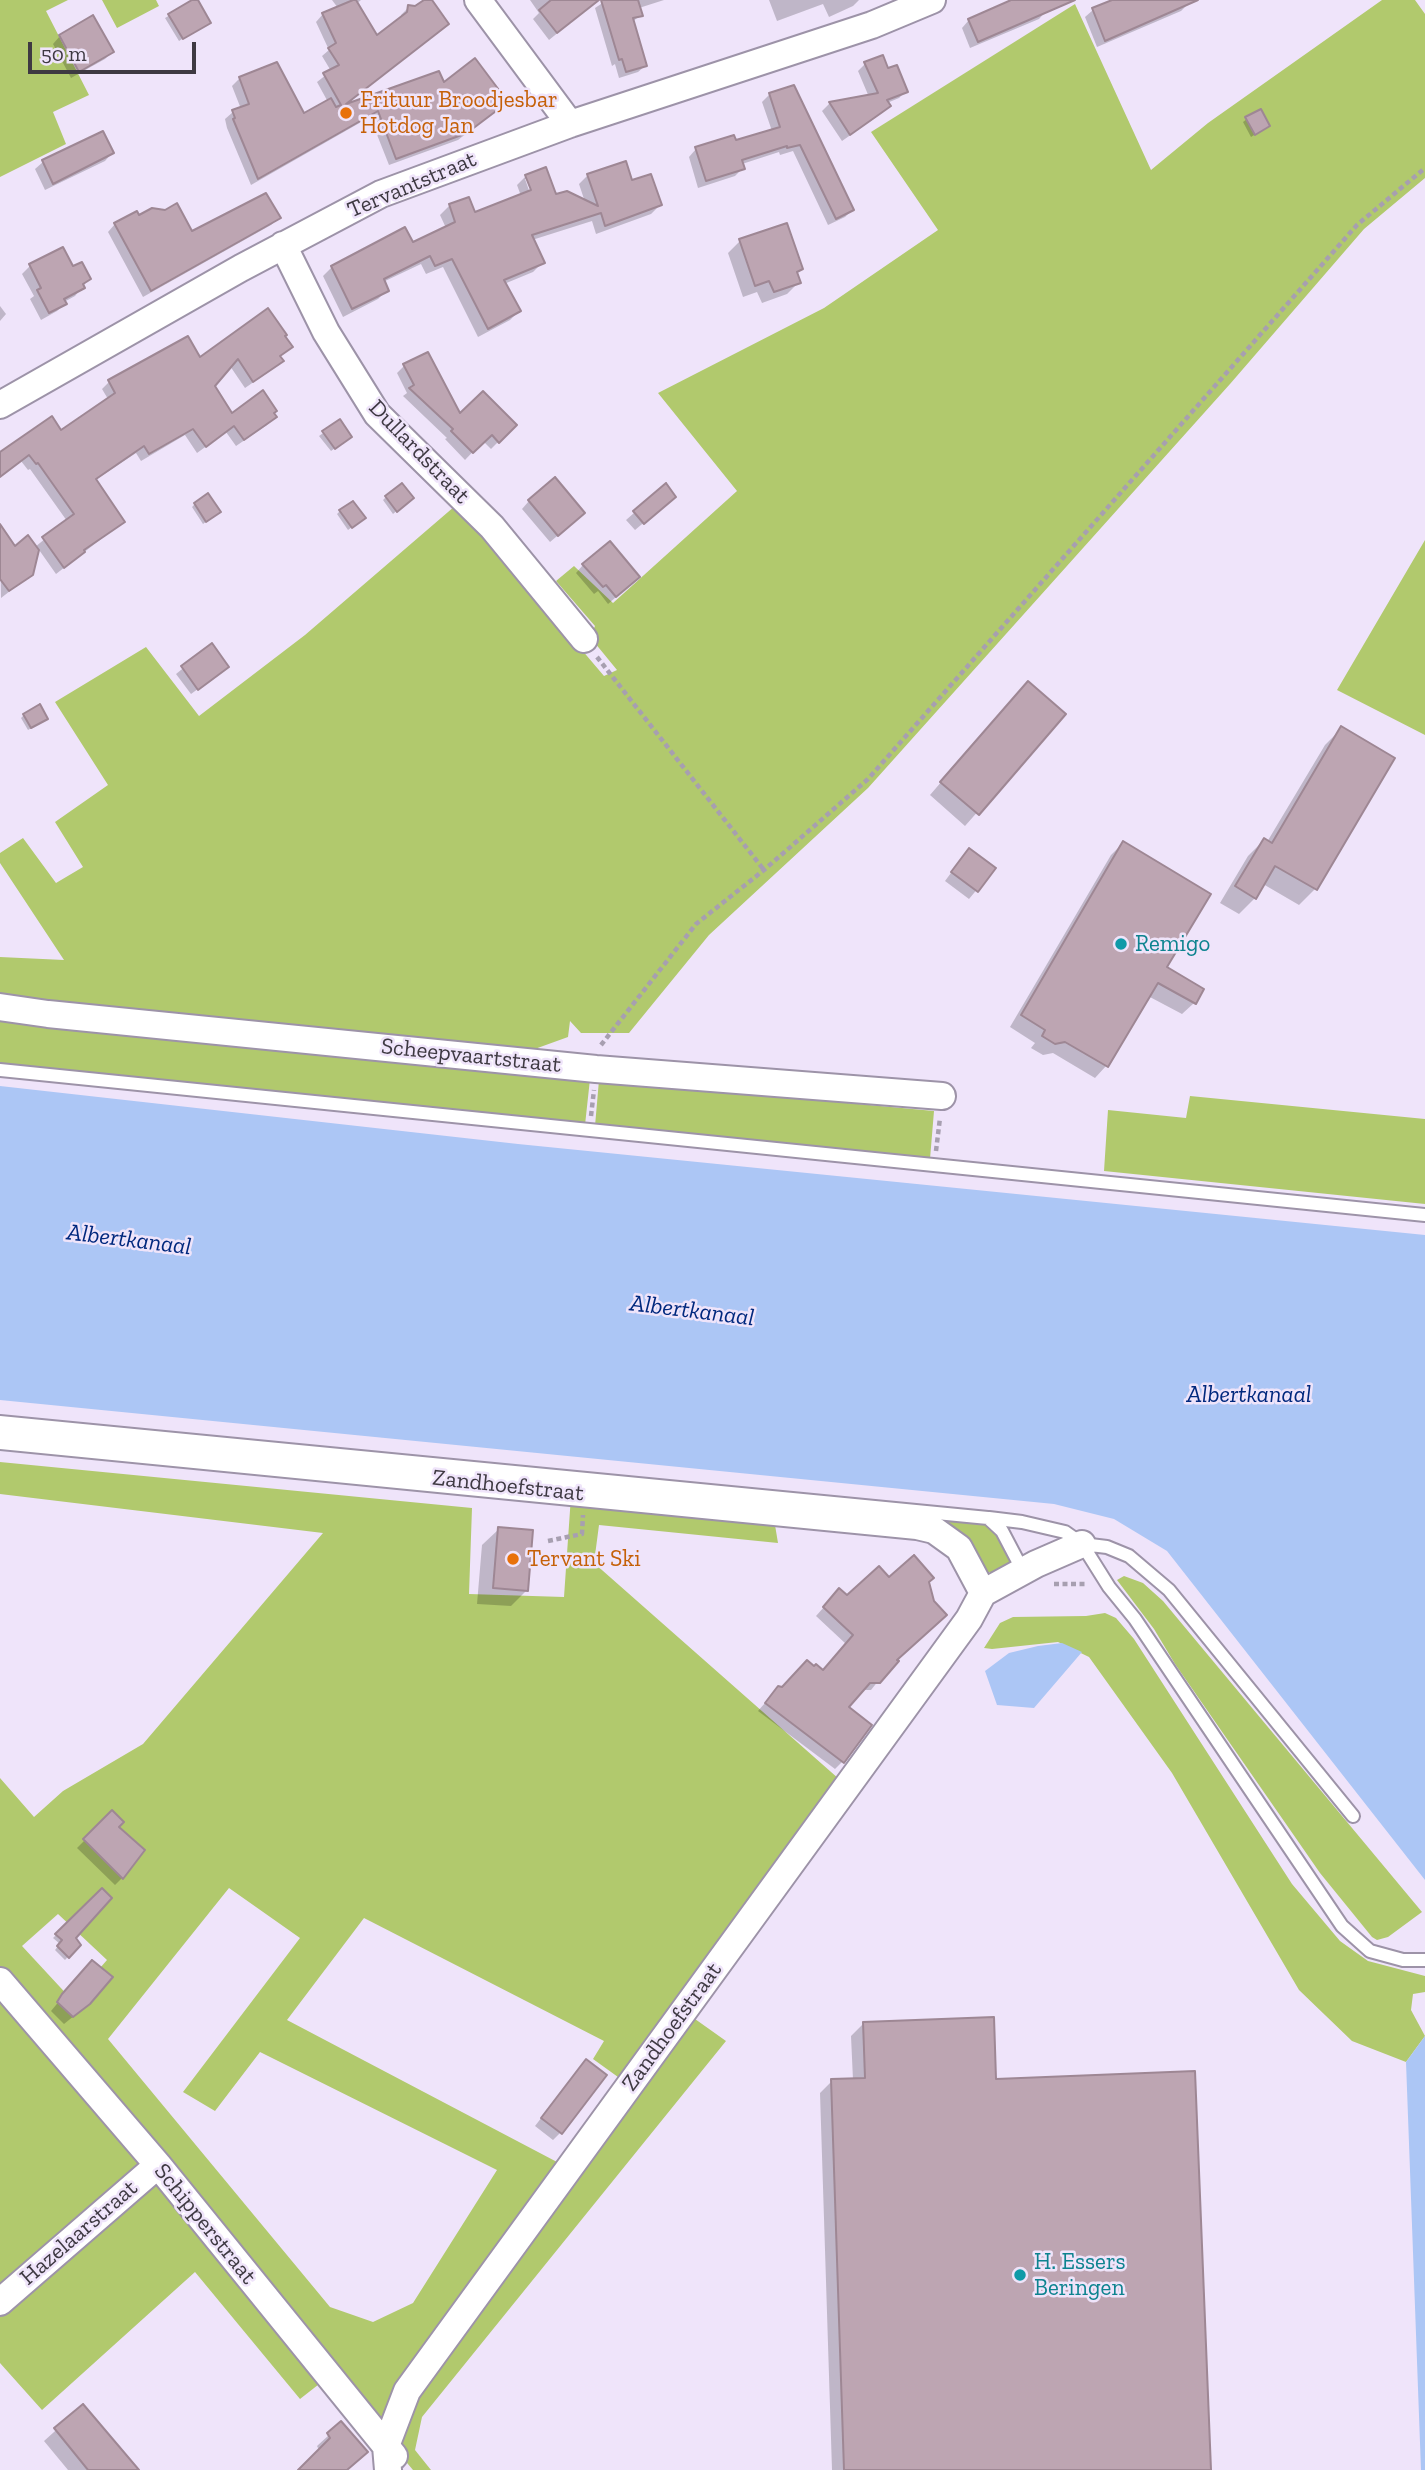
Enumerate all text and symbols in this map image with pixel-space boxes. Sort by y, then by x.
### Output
scale bar [32,28,200,72]
text: 50 m [41,41,87,66]
place label: Frituur Broodjesbar Hotdog Jan [360,86,558,140]
marker: Frituur Broodjesbar Hotdog Jan [338,105,354,121]
street label: Tervantstraat [344,146,480,224]
street label: Dullardstraat [363,394,475,510]
place label: Remigo [1135,930,1210,958]
marker: Remigo [1113,936,1129,952]
street label: Scheepvaartstraat [380,1033,562,1079]
water label: Albertkanaal [65,1218,193,1262]
water label: Albertkanaal [628,1289,756,1333]
water label: Albertkanaal [1186,1381,1312,1409]
street label: Zandhoefstraat [431,1464,585,1508]
place label: Tervant Ski [527,1545,641,1573]
marker: Tervant Ski [505,1551,521,1567]
street label: Zandhoefstraat [616,1957,728,2097]
street label: Schipperstraat [148,2158,262,2290]
street label: Hazelaarstraat [15,2174,143,2292]
place label: H. Essers Beringen [1034,2248,1126,2302]
marker: H. Essers Beringen [1012,2267,1028,2283]

